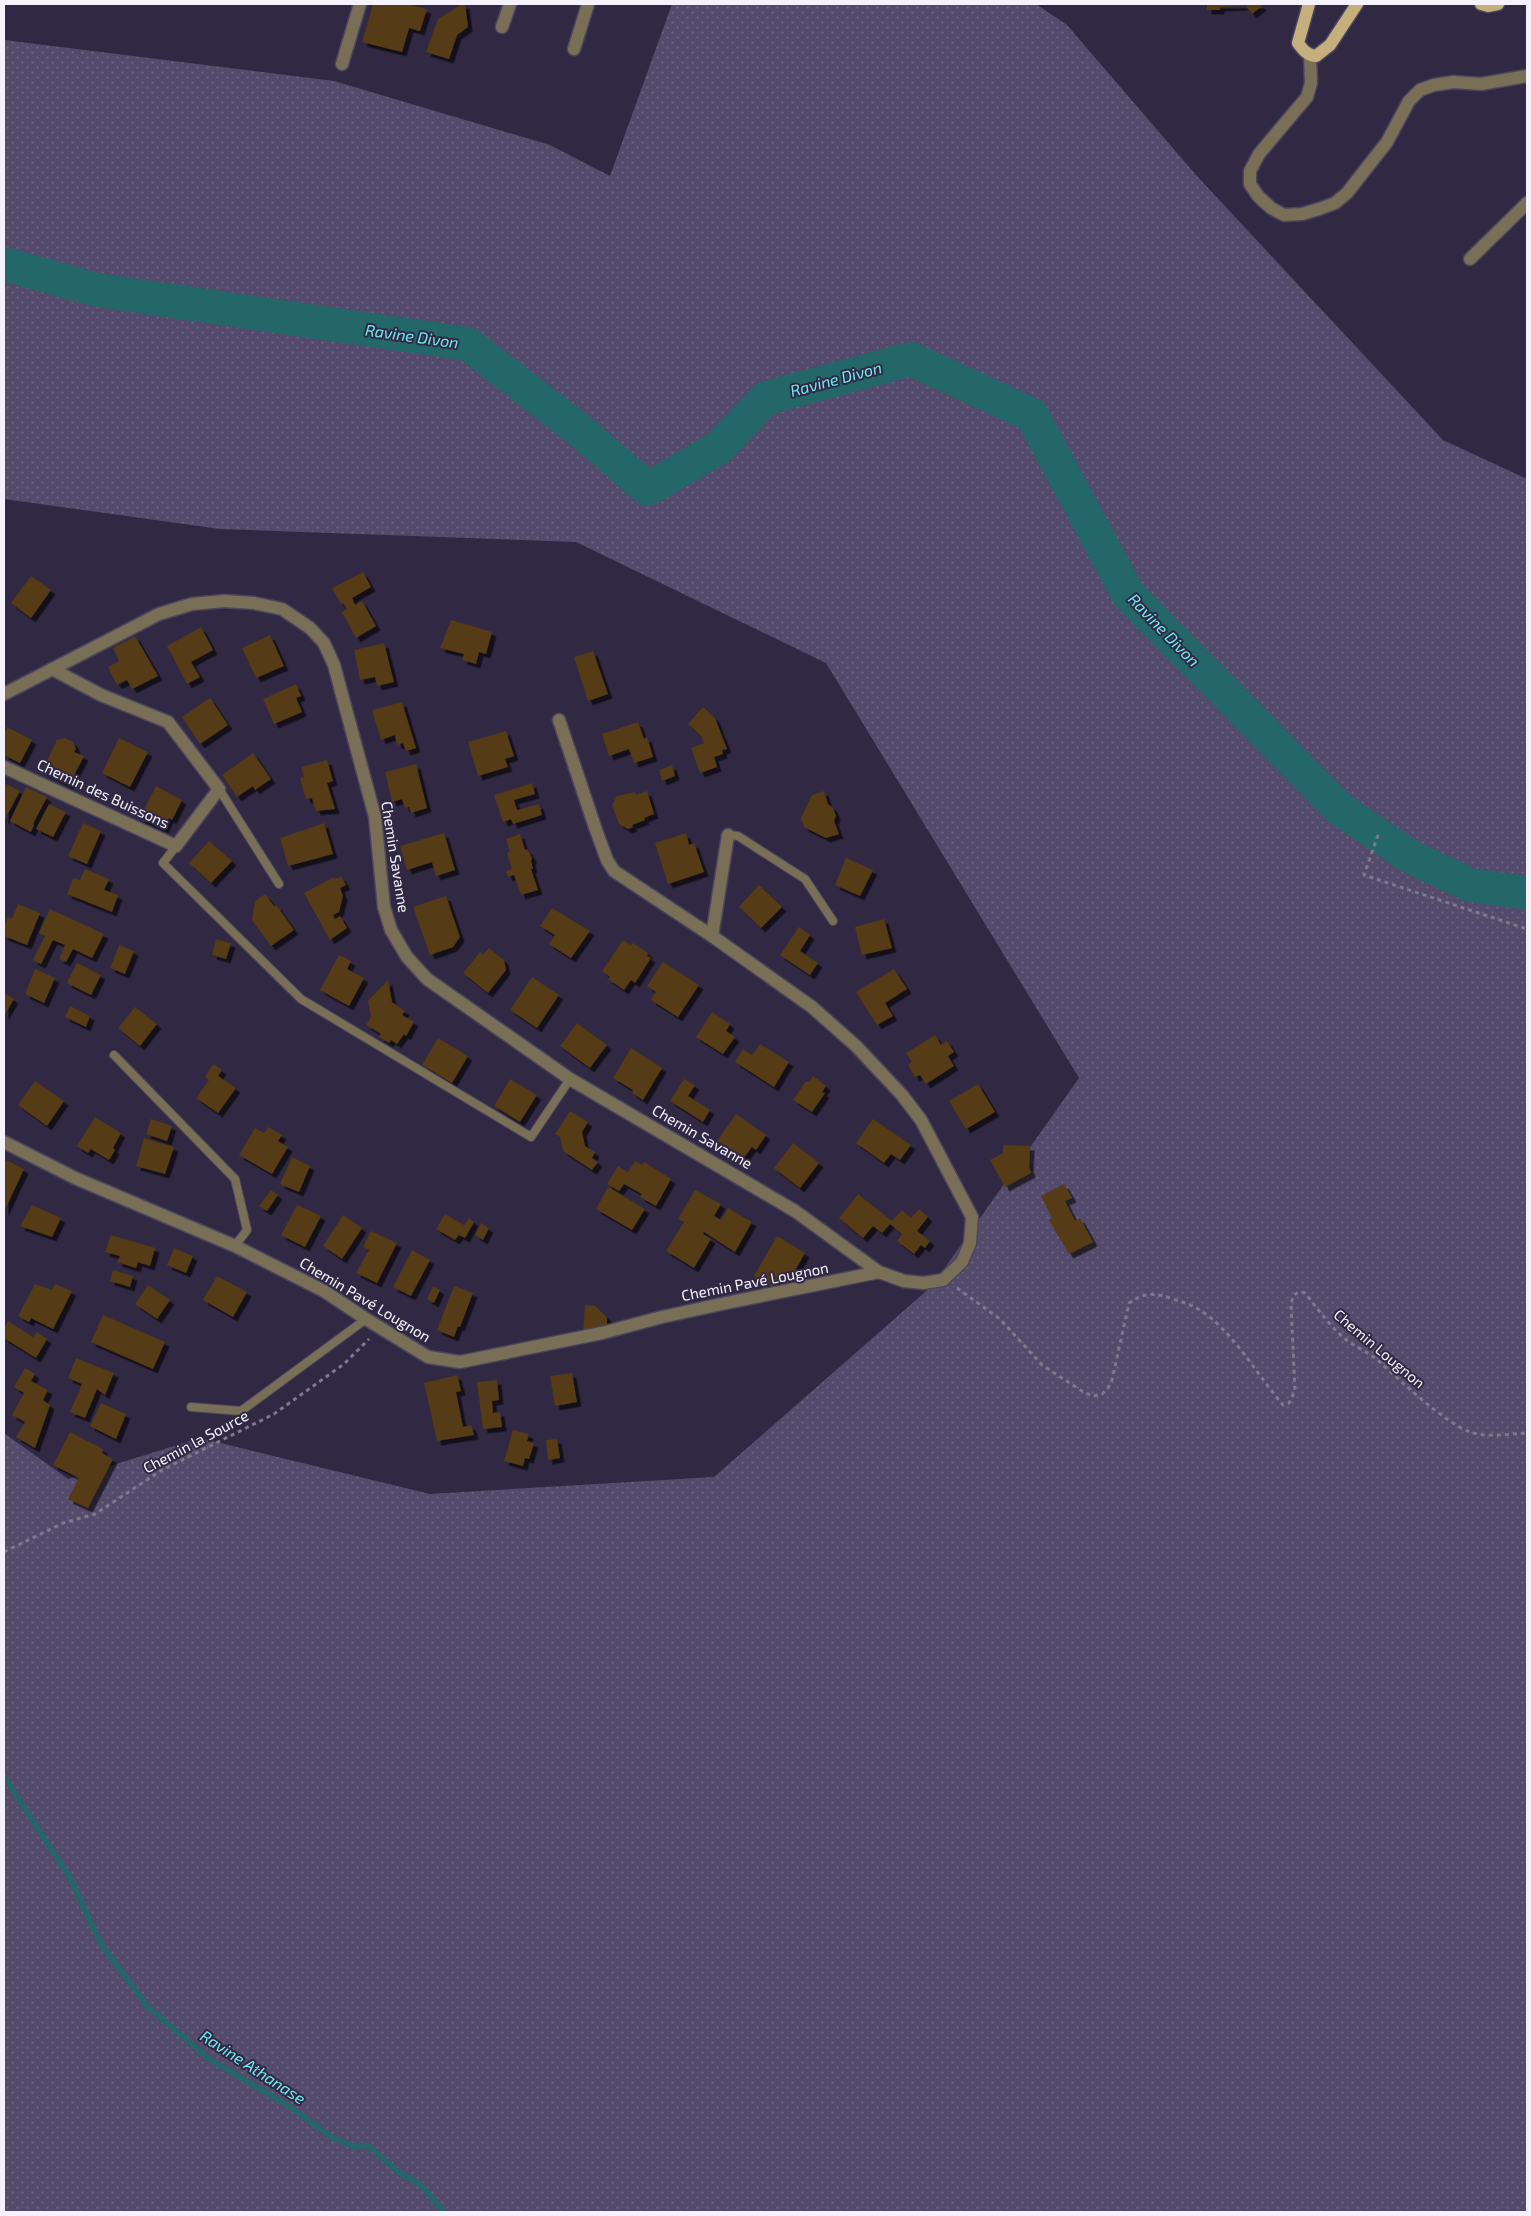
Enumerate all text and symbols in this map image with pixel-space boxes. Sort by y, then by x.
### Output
water label: Ravine Divon [364,320,460,351]
water label: Ravine Divon [788,357,884,400]
water label: Ravine Divon [1125,589,1204,670]
street label: Chemin des Buissons [35,755,172,832]
street label: Chemin Savanne [378,800,414,914]
street label: Chemin Savanne [649,1100,756,1172]
street label: Chemin Pavé Lougnon [297,1253,434,1345]
street label: Chemin Pavé Lougnon [680,1258,830,1304]
street label: Chemin Lougnon [1330,1305,1429,1392]
street label: Chemin la Source [140,1406,251,1476]
water label: Ravine Athanase [197,2025,310,2108]

